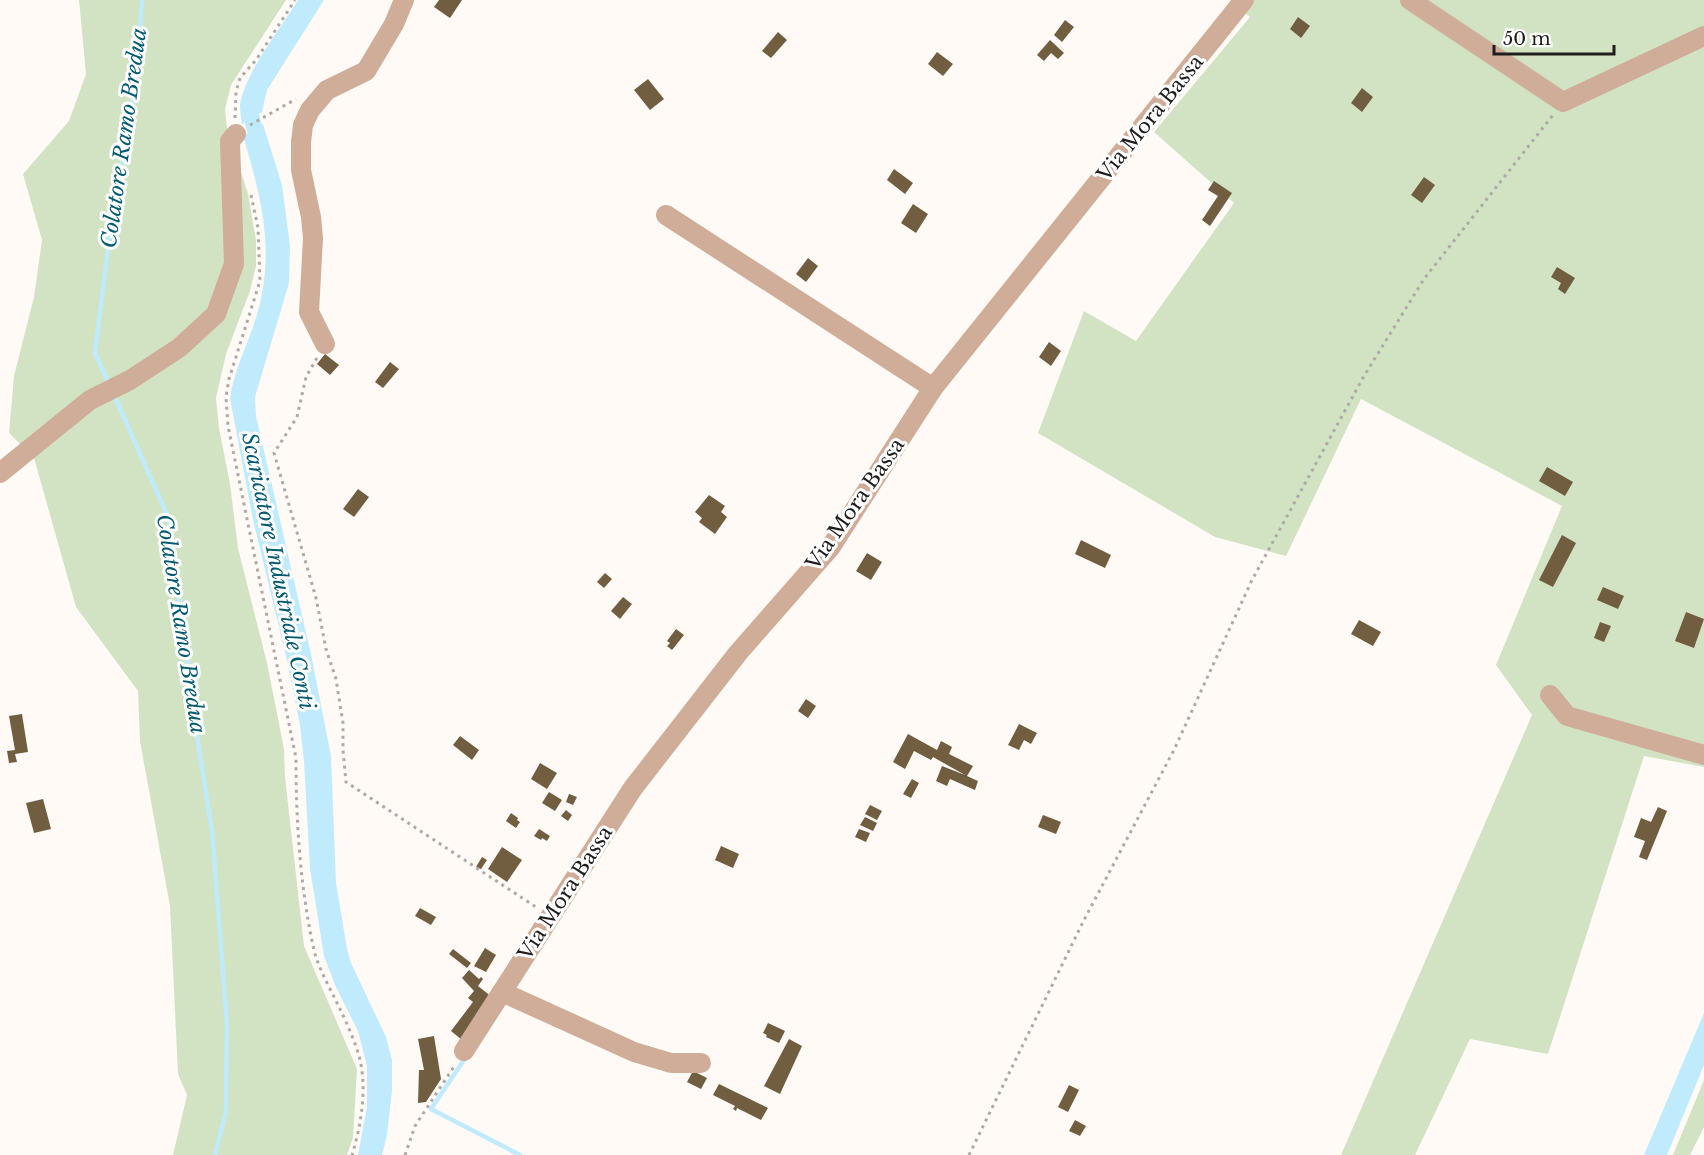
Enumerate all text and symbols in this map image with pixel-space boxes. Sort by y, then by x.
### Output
scale bar [1494,18,1614,56]
water label: Colatore Ramo Bredua [96,26,152,250]
text: 50 m [1503,28,1551,50]
street label: Via Mora Bassa [1091,49,1209,187]
water label: Scaricatore Industriale Conti [236,430,320,713]
street label: Via Mora Bassa [800,433,910,575]
water label: Colatore Ramo Bredua [151,512,211,736]
street label: Via Mora Bassa [512,821,618,965]

